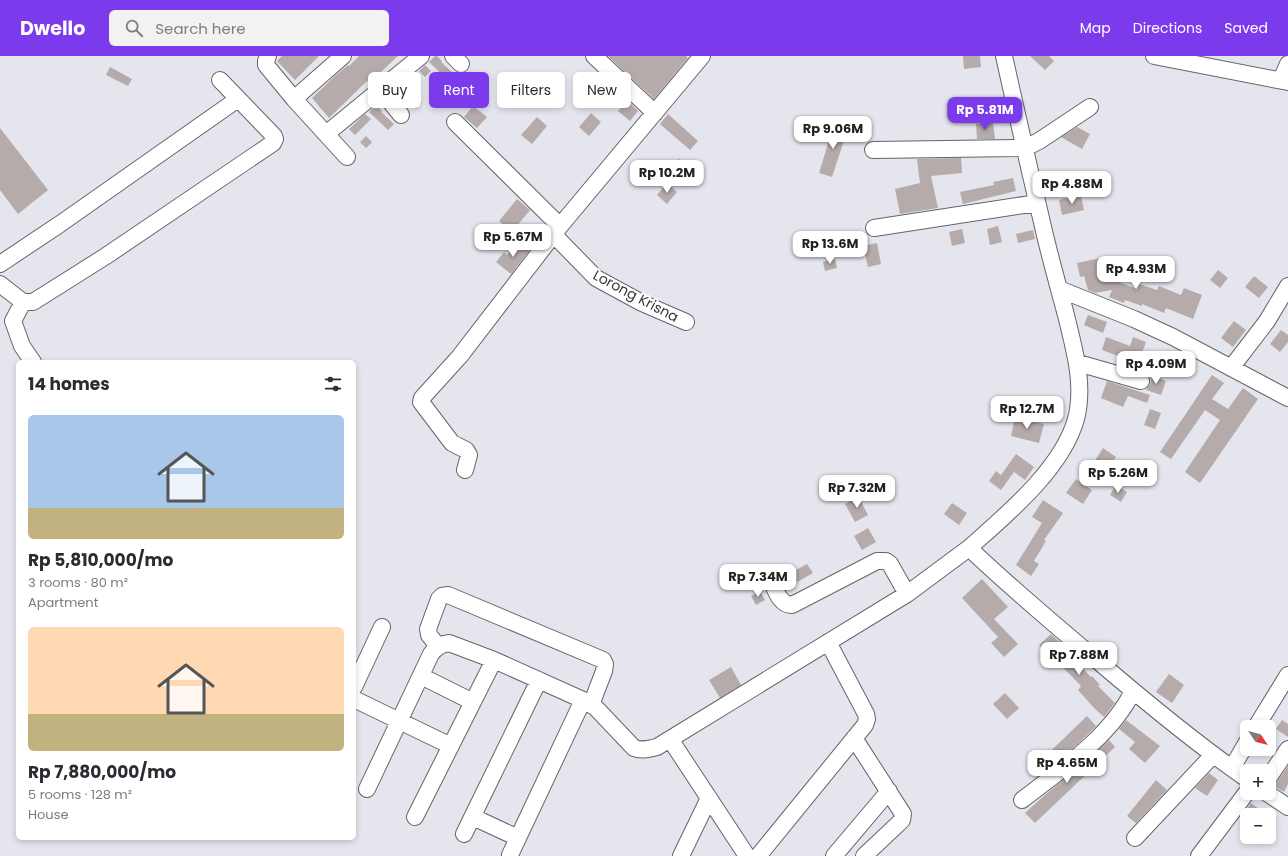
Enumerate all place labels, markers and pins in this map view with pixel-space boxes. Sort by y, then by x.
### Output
pin: Rp 5.81M [944,97,1026,131]
pin: Rp 9.06M [792,116,874,150]
pin: Rp 10.2M [626,160,708,194]
pin: Rp 4.88M [1031,171,1113,205]
pin: Rp 5.67M [472,224,554,258]
pin: Rp 13.6M [789,231,871,265]
pin: Rp 4.93M [1095,256,1177,290]
pin: Rp 4.09M [1115,351,1197,385]
pin: Rp 12.7M [986,396,1068,430]
pin: Rp 5.26M [1077,460,1159,494]
pin: Rp 7.32M [816,475,898,509]
pin: Rp 7.34M [717,564,799,598]
pin: Rp 7.88M [1038,642,1120,676]
pin: Rp 4.65M [1026,750,1108,784]

